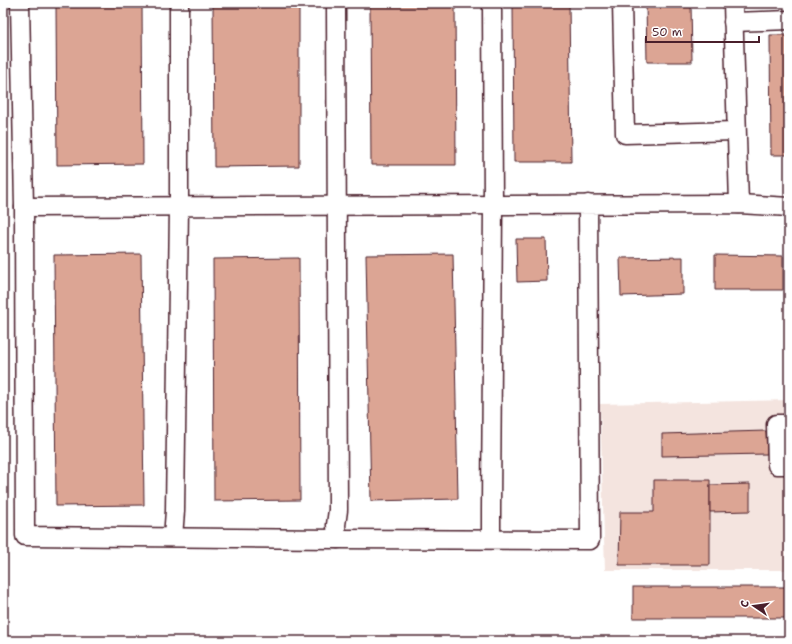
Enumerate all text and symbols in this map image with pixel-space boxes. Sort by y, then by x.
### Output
scale bar [646,18,759,44]
text: 50 m [652,24,682,40]
north arrow [734,586,774,626]
text: С [737,599,753,609]

